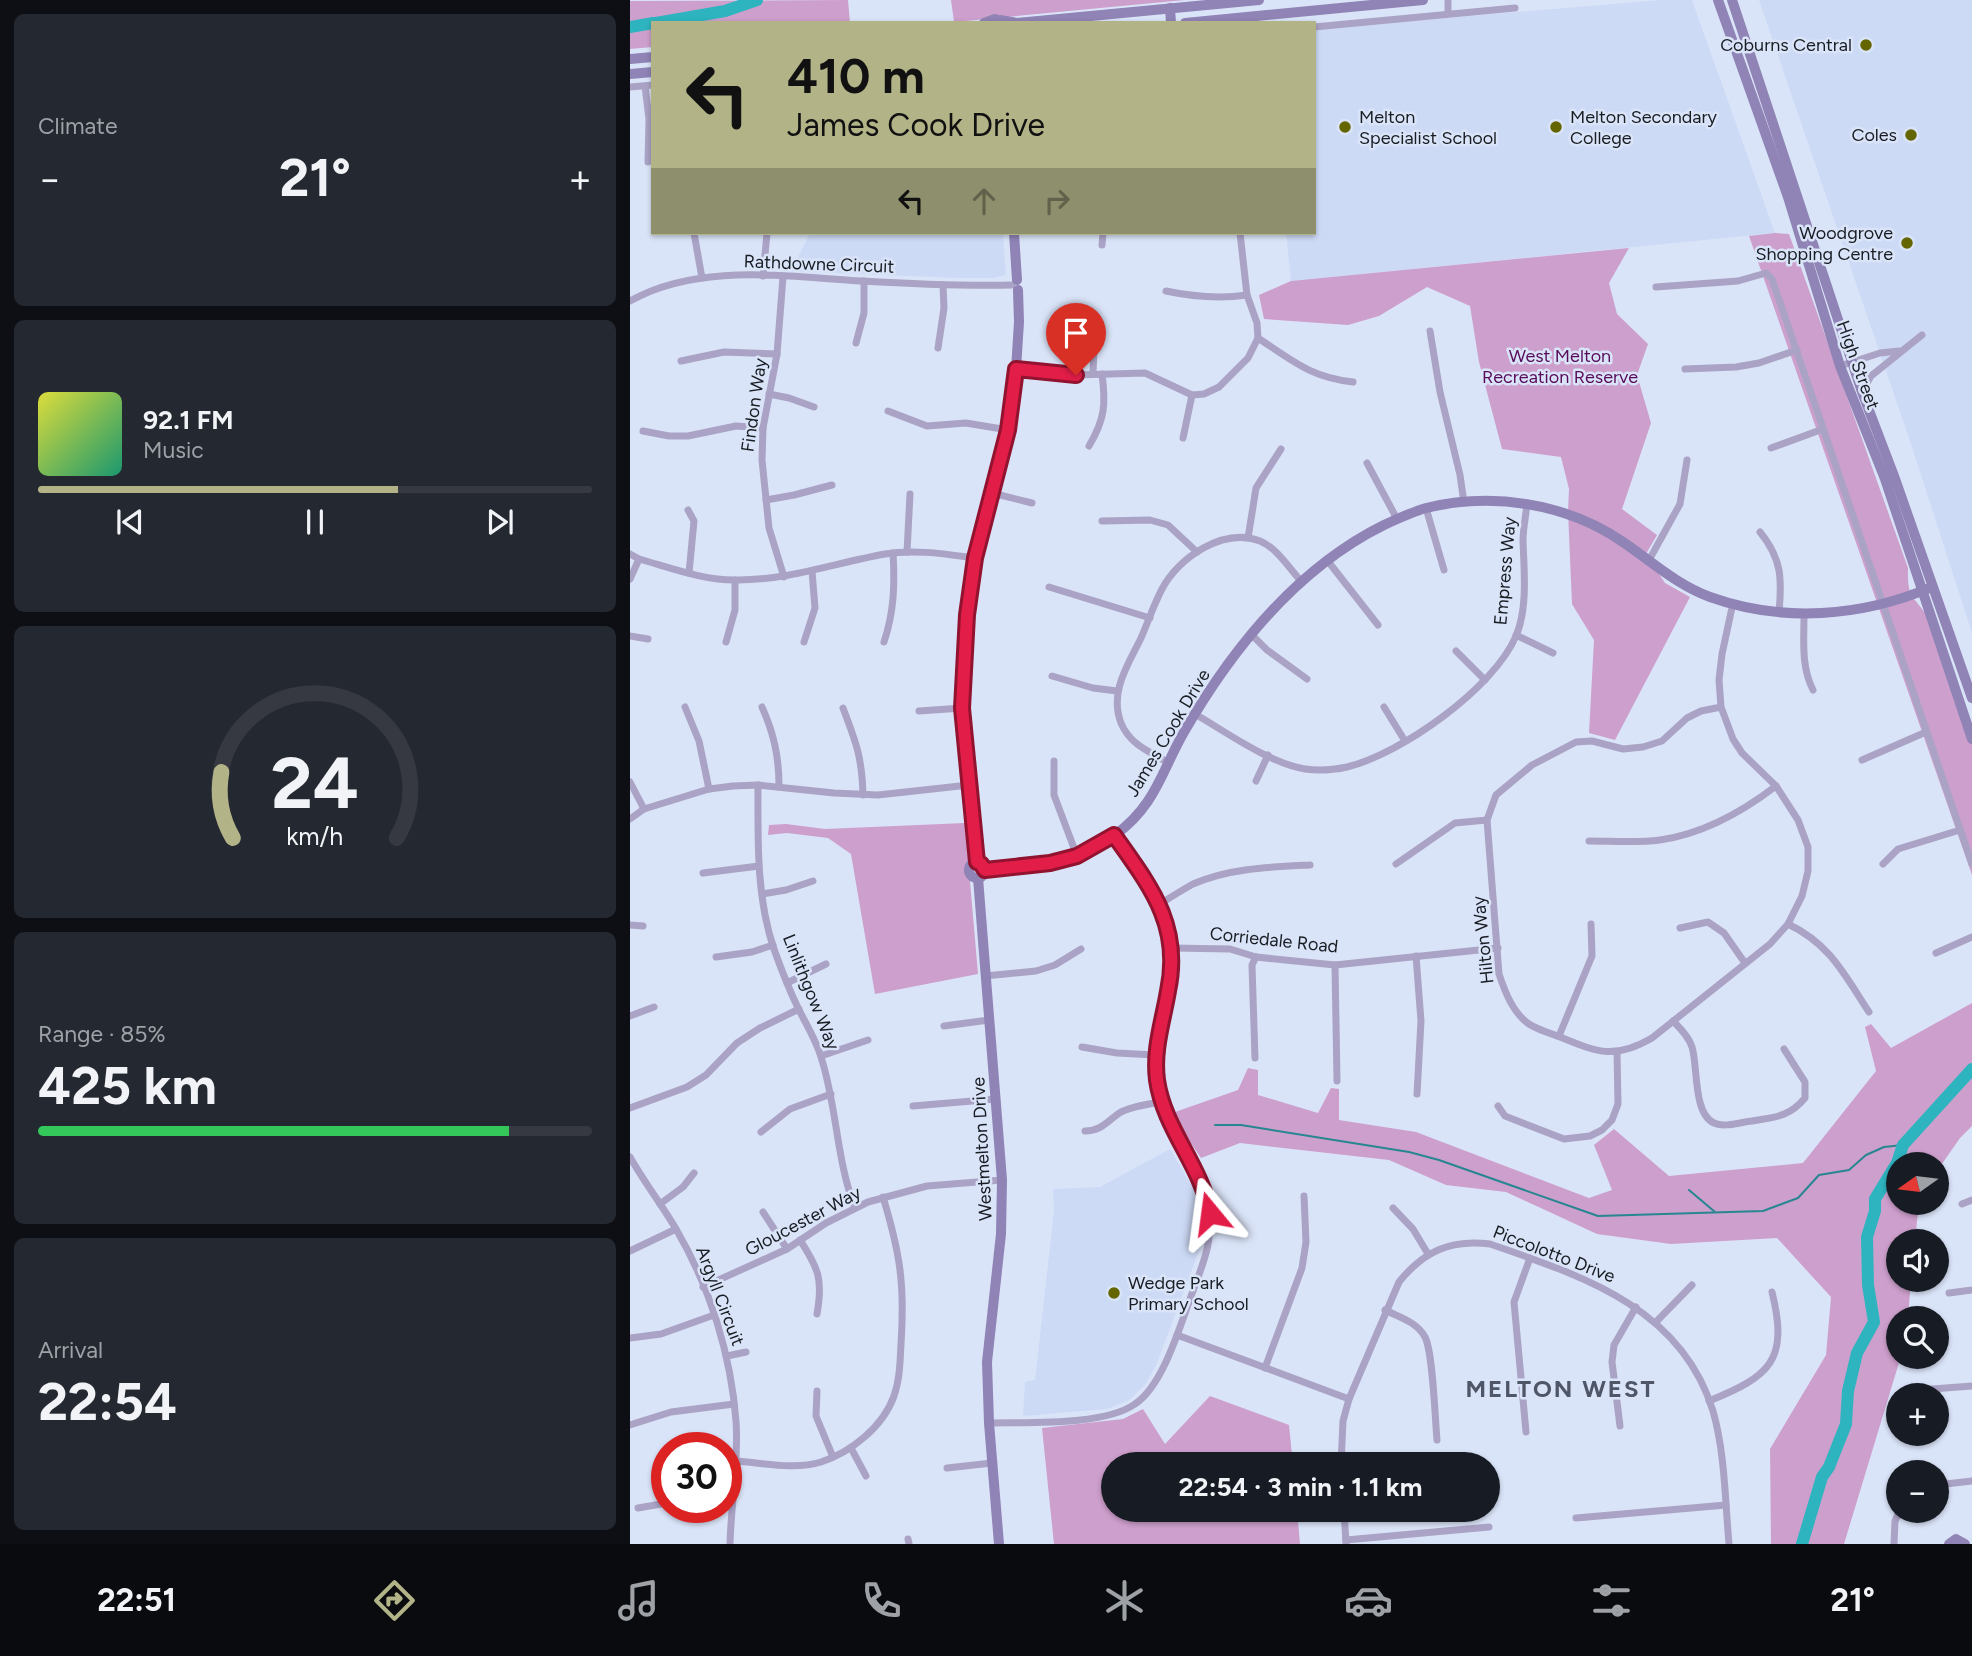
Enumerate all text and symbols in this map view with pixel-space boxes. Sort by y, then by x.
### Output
place label: Coburns Central [1720,34,1852,56]
marker: Coburns Central [1858,37,1874,53]
text: 410 m [787,46,925,105]
icon: left [672,49,763,140]
text: James Cook Drive [787,106,1045,144]
place label: Melton Specialist School [1359,106,1497,149]
place label: Melton Secondary College [1570,106,1718,149]
text: Climate [38,112,117,140]
marker: Melton Specialist School [1337,119,1353,135]
marker: Melton Secondary College [1548,119,1564,135]
place label: Coles [1851,124,1897,146]
marker: Coles [1903,127,1919,143]
text: 21° [279,147,351,209]
text: − [38,156,62,202]
text: + [568,156,592,202]
icon: left [892,182,930,220]
icon: ahead [965,182,1003,220]
icon: right [1038,182,1076,220]
place label: Woodgrove Shopping Centre [1755,222,1893,265]
marker: Woodgrove Shopping Centre [1899,235,1915,251]
street label: Rathdowne Circuit [743,250,895,278]
pin [1046,303,1106,375]
icon: arrive [1057,314,1095,352]
street label: High Street [1832,317,1884,413]
park label: West Melton Recreation Reserve [1482,345,1638,388]
street label: Findon Way [737,356,772,453]
text: 92.1 FM [143,404,233,436]
text: Music [143,436,204,464]
icon: previous [111,503,149,541]
icon: pause [296,503,334,541]
icon: next [481,503,519,541]
street label: Empress Way [1489,515,1521,626]
street label: James Cook Drive [1121,665,1215,801]
text: 24 [271,739,359,826]
text: km/h [286,821,344,851]
street label: Hilton Way [1467,894,1499,985]
street label: Corriedale Road [1209,922,1339,958]
street label: Linlithgow Way [778,931,844,1054]
text: Range · 85% [38,1020,166,1048]
text: 425 km [38,1055,217,1117]
street label: Westmelton Drive [967,1076,997,1221]
north arrow [1886,1152,1950,1214]
map controls [1886,1152,1949,1523]
position arrow [1173,1176,1247,1250]
street label: Gloucester Way [741,1181,865,1261]
street label: Piccolotto Drive [1490,1221,1618,1287]
button: sound [1886,1229,1949,1292]
street label: Argyll Circuit [691,1243,749,1349]
place label: Wedge Park Primary School [1128,1272,1249,1315]
marker: Wedge Park Primary School [1106,1285,1122,1301]
button: search [1886,1306,1949,1369]
text: Arrival [38,1336,103,1364]
text: 22:54 [38,1371,177,1433]
district label: MELTON WEST [1465,1374,1657,1403]
button: + [1886,1383,1949,1446]
speed limit sign: 30 [651,1432,742,1523]
button: − [1886,1460,1949,1523]
text: 22:54 · 3 min · 1.1 km [1179,1471,1422,1503]
icon: directions [370,1576,419,1625]
icon: music [614,1576,663,1625]
icon: phone [857,1576,906,1625]
icon: climate [1100,1576,1149,1625]
icon: car [1344,1576,1393,1625]
icon: filters [1587,1576,1636,1625]
text: 22:51 [97,1581,176,1619]
text: 21° [1831,1581,1875,1619]

